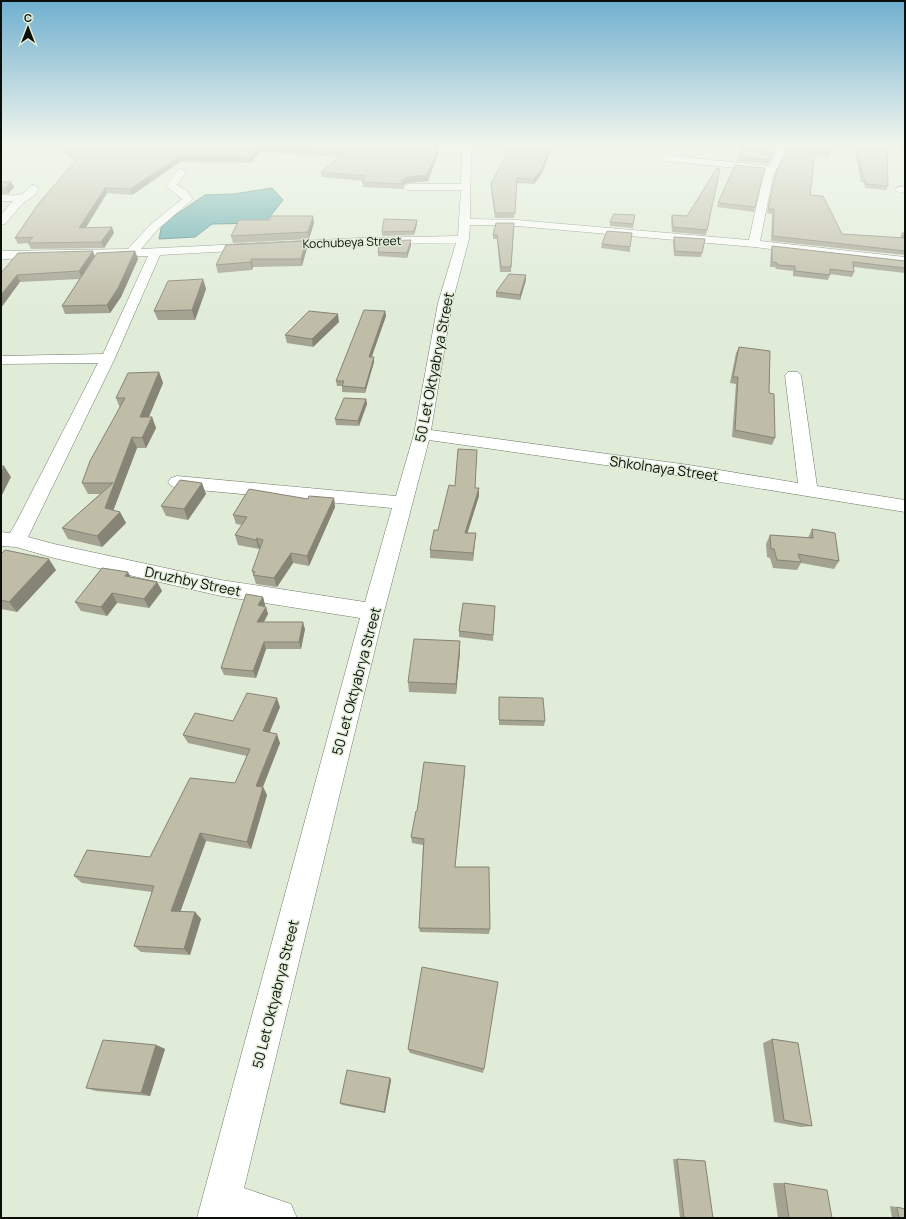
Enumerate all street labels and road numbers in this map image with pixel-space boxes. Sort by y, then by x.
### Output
street label: Kochubeya Street [302,232,402,252]
street label: 50 Let Oktyabrya Street [410,290,458,444]
street label: Shkolnaya Street [608,451,720,485]
street label: Druzhby Street [143,562,243,601]
street label: 50 Let Oktyabrya Street [327,604,385,757]
street label: 50 Let Oktyabrya Street [247,917,303,1070]

